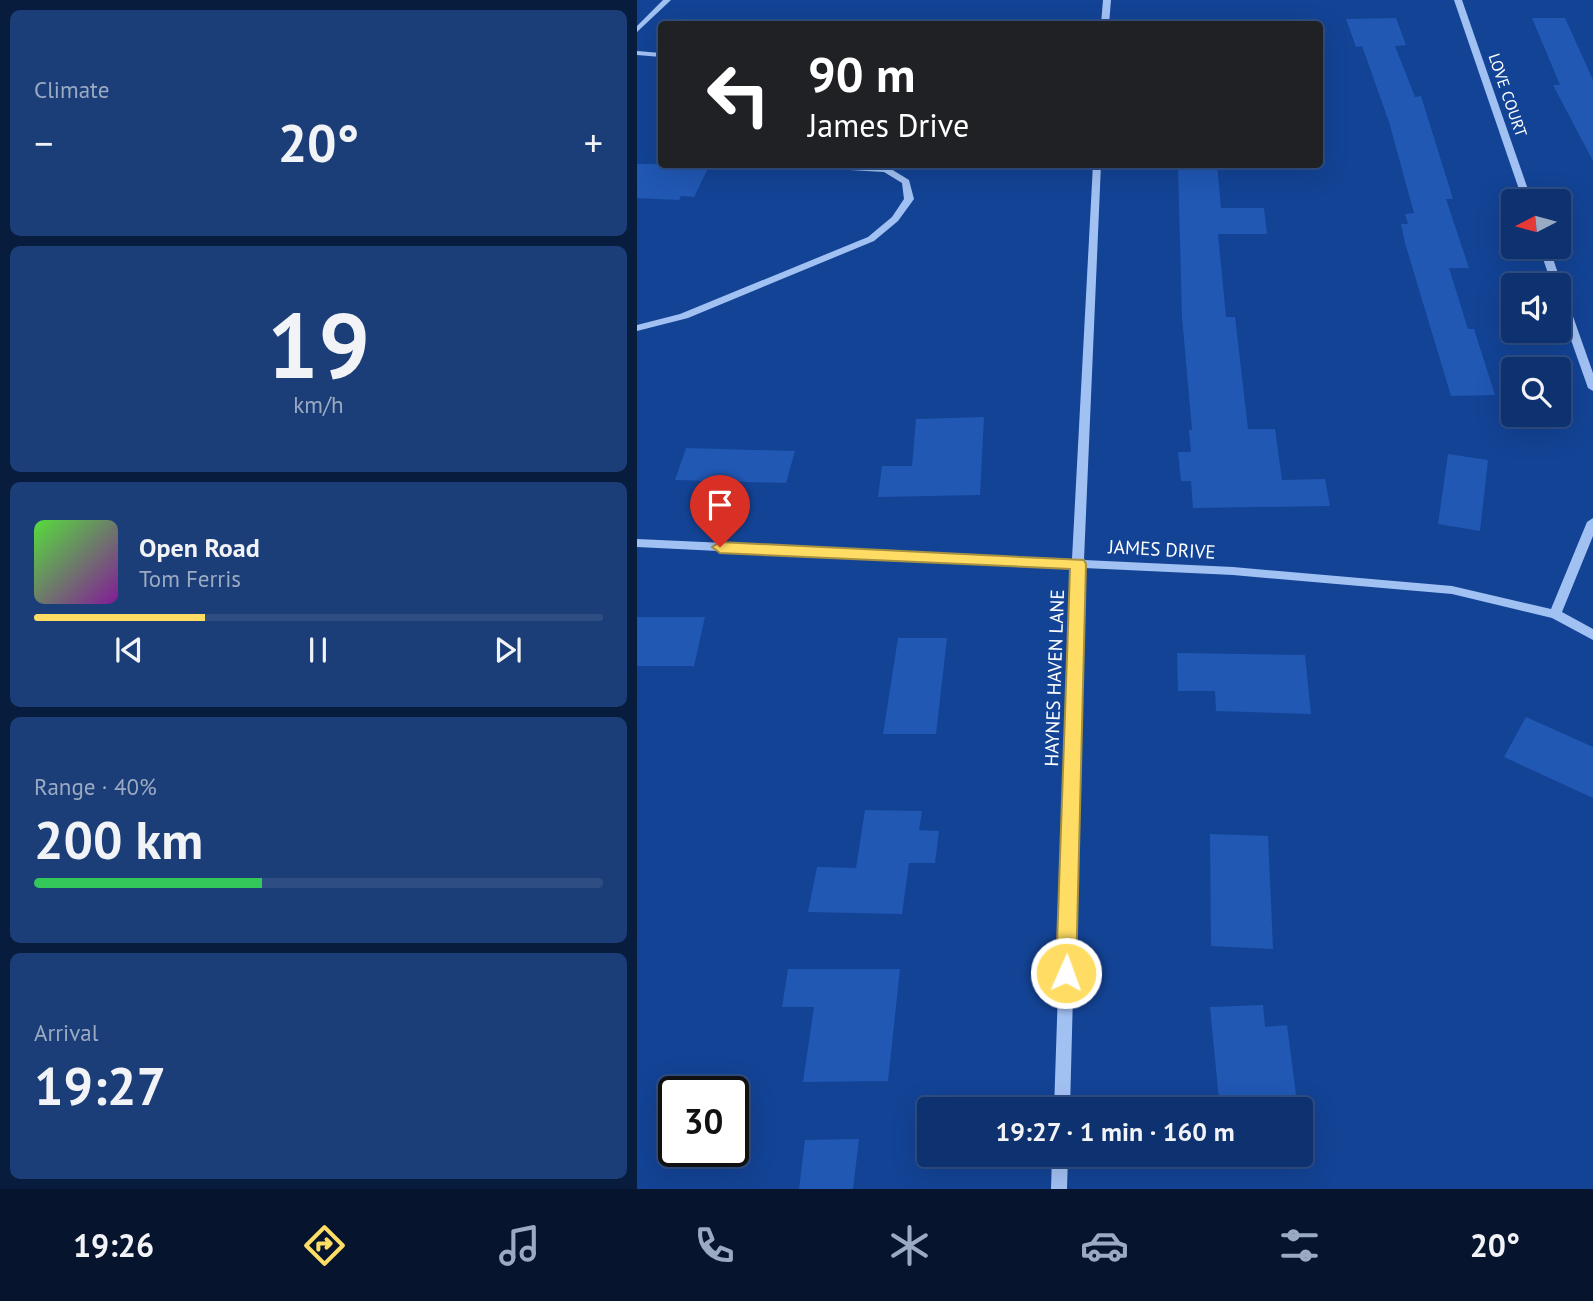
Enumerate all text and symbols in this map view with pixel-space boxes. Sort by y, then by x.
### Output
text: 90 m [808,42,915,106]
icon: left [693,49,784,140]
street label: LOVE COURT [1484,51,1532,140]
text: Climate [34,75,109,104]
text: James Drive [808,104,969,146]
text: 20° [278,109,359,176]
text: − [34,118,53,167]
text: + [584,118,603,167]
north arrow [1501,189,1571,259]
map controls [1501,189,1571,427]
button: sound [1501,273,1571,343]
text: 19 [267,285,370,403]
button: search [1501,357,1571,427]
text: km/h [293,390,344,419]
pin [690,475,750,547]
icon: arrive [701,486,739,524]
text: Open Road [139,531,260,564]
street label: JAMES DRIVE [1107,534,1216,564]
text: Tom Ferris [139,564,241,593]
street label: HAYNES HAVEN LANE [1039,589,1069,767]
icon: previous [110,631,148,669]
icon: pause [299,631,337,669]
icon: next [489,631,527,669]
text: Range · 40% [34,772,157,801]
text: 200 km [34,806,203,873]
position arrow [1029,936,1103,1010]
text: Arrival [34,1018,98,1047]
text: 19:27 [34,1052,166,1119]
speed limit sign: 30 [658,1076,749,1167]
text: 19:27 · 1 min · 160 m [995,1115,1235,1148]
icon: directions [300,1221,349,1270]
icon: music [495,1221,544,1270]
icon: phone [690,1221,739,1270]
icon: climate [885,1221,934,1270]
icon: car [1080,1221,1129,1270]
icon: filters [1275,1221,1324,1270]
text: 19:26 [73,1224,154,1266]
text: 20° [1470,1224,1520,1266]

